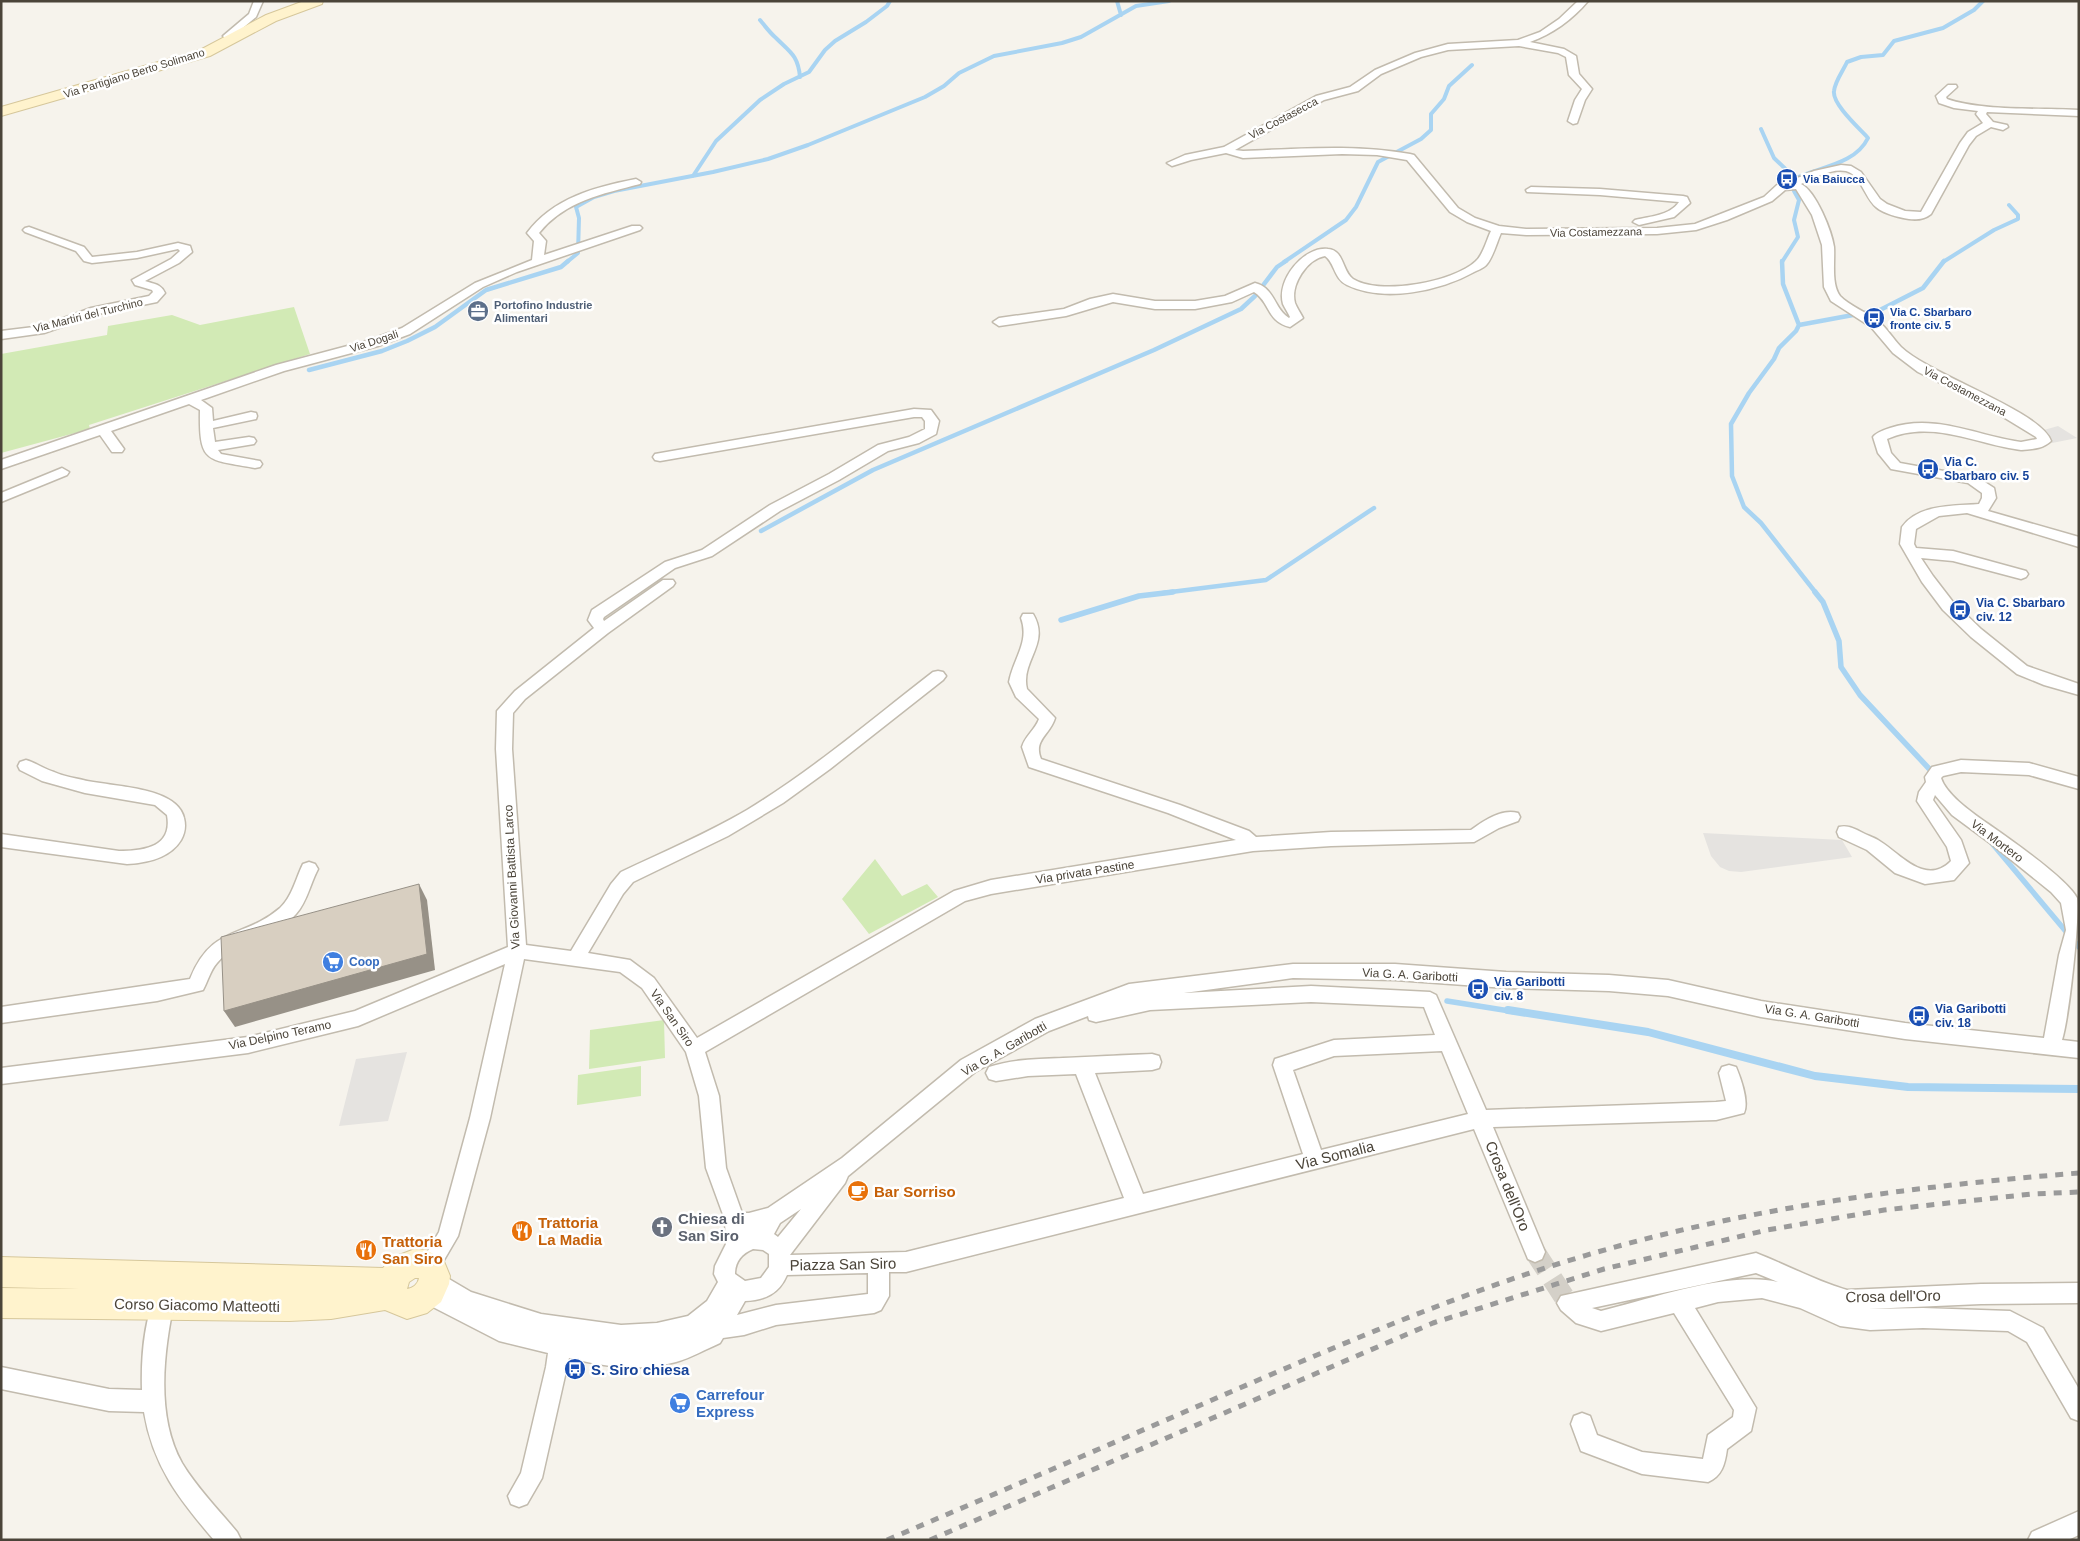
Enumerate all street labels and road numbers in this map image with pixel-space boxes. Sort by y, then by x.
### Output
street label: Via Partigiano Berto Solimano [62,46,206,100]
street label: Via Costasecca [1247,94,1320,141]
street label: Via Costamezzana [1550,225,1643,239]
street label: Via Martiri del Turchino [32,296,144,334]
street label: Via Dogali [348,328,400,354]
street label: Via Costamezzana [1922,364,2009,418]
street label: Via Giovanni Battista Larco [501,804,523,950]
street label: Via Mortero [1968,817,2026,865]
street label: Via privata Pastine [1035,857,1136,887]
street label: Via G. A. Garibotti [1362,966,1458,984]
street label: Via San Siro [647,987,697,1050]
street label: Via G. A. Garibotti [1764,1002,1860,1030]
street label: Via Delpino Teramo [228,1017,333,1053]
street label: Via G. A. Garibotti [959,1019,1049,1079]
street label: Via Somalia [1294,1137,1376,1173]
street label: Crosa dell'Oro [1482,1139,1534,1233]
street label: Piazza San Siro [789,1255,897,1273]
street label: Crosa dell'Oro [1845,1287,1941,1305]
street label: Corso Giacomo Matteotti [114,1295,280,1315]

